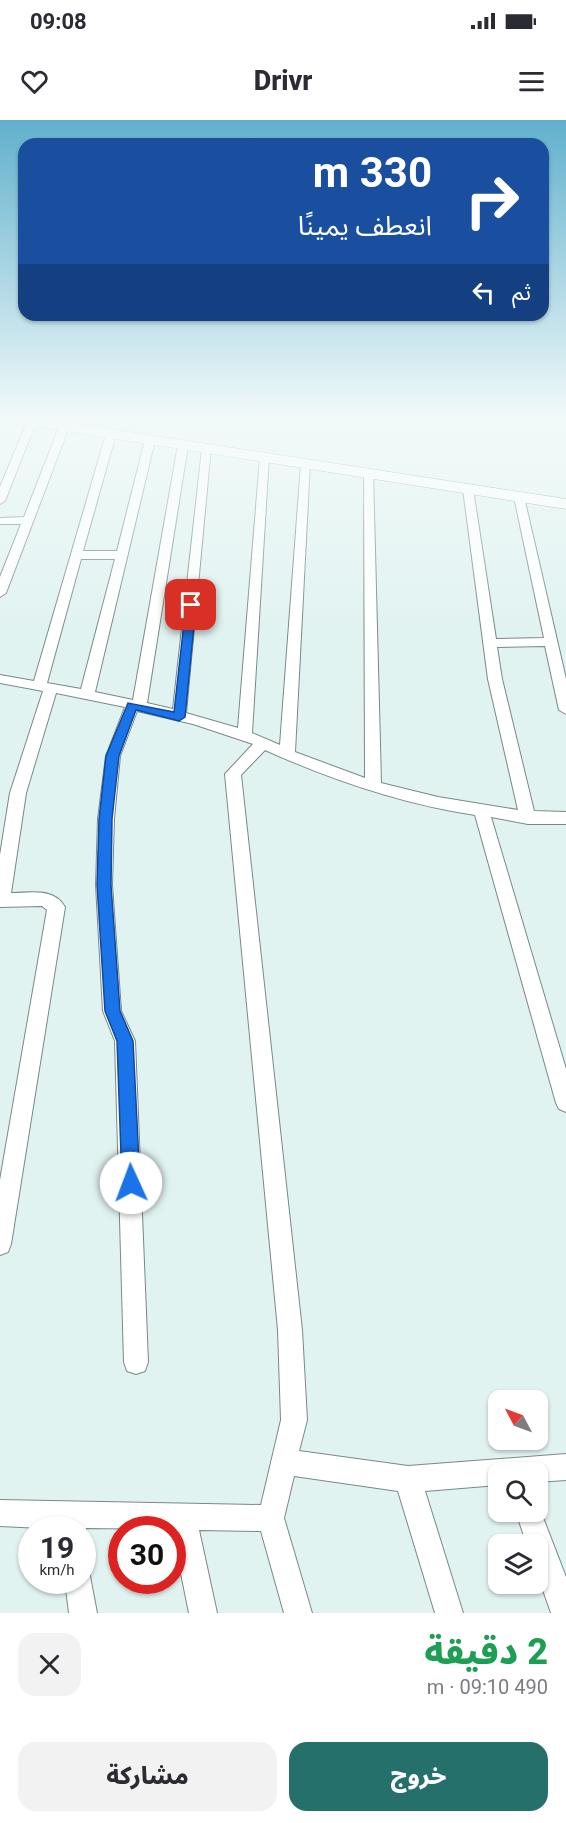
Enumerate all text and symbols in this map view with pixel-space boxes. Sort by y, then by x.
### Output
text: 09:08 [30,9,87,34]
icon: heart [18,65,51,98]
text: Drivr [254,65,312,97]
icon: menu [515,65,548,98]
text: 330 m [313,148,432,197]
icon: right [453,162,531,240]
text: انعطف يمينًا [298,210,432,242]
icon: left [467,276,500,309]
text: ثم [512,280,531,305]
pin [165,579,216,630]
icon: arrive [174,588,207,621]
position arrow [99,1151,163,1215]
north arrow [488,1390,548,1450]
map controls [488,1390,548,1594]
button: search [488,1462,548,1522]
speed limit sign: 30 [108,1516,186,1594]
text: 19 [40,1530,74,1565]
button: layers [488,1534,548,1594]
text: km/h [39,1561,75,1579]
text: 2 دقيقة [424,1631,548,1673]
button: close [18,1633,81,1696]
text: 490 m · 09:10 [427,1675,548,1699]
button: مشاركة [18,1742,277,1811]
button: خروج [289,1742,548,1811]

